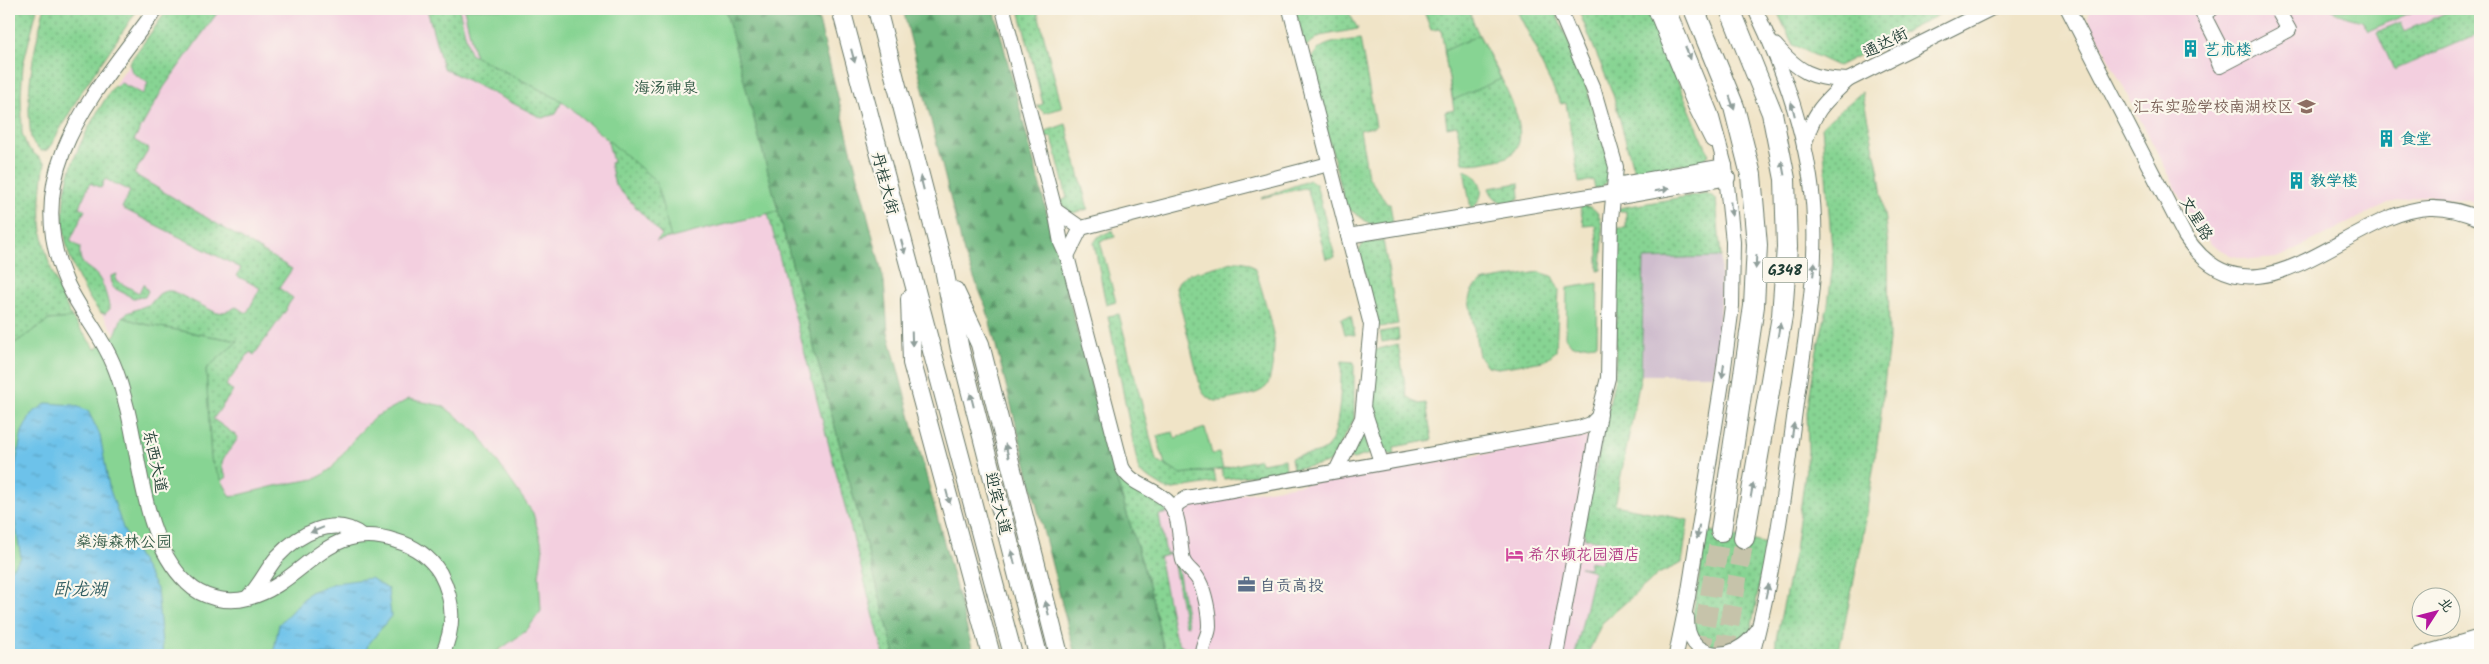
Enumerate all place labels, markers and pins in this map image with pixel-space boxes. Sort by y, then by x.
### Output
place label: 艺术楼 [2204,38,2252,63]
building icon: 艺术楼 [2180,39,2200,59]
place label: 汇东实验学校南湖校区 [2133,95,2293,120]
school or university icon: 汇东实验学校南湖校区 [2297,96,2317,116]
place label: 食堂 [2400,127,2432,152]
building icon: 食堂 [2376,128,2396,148]
place label: 教学楼 [2310,169,2358,194]
building icon: 教学楼 [2286,170,2306,190]
place label: 希尔顿花园酒店 [1528,543,1640,568]
hotel icon: 希尔顿花园酒店 [1504,544,1524,564]
place label: 自贡高投 [1260,574,1324,599]
office icon: 自贡高投 [1236,575,1256,595]

